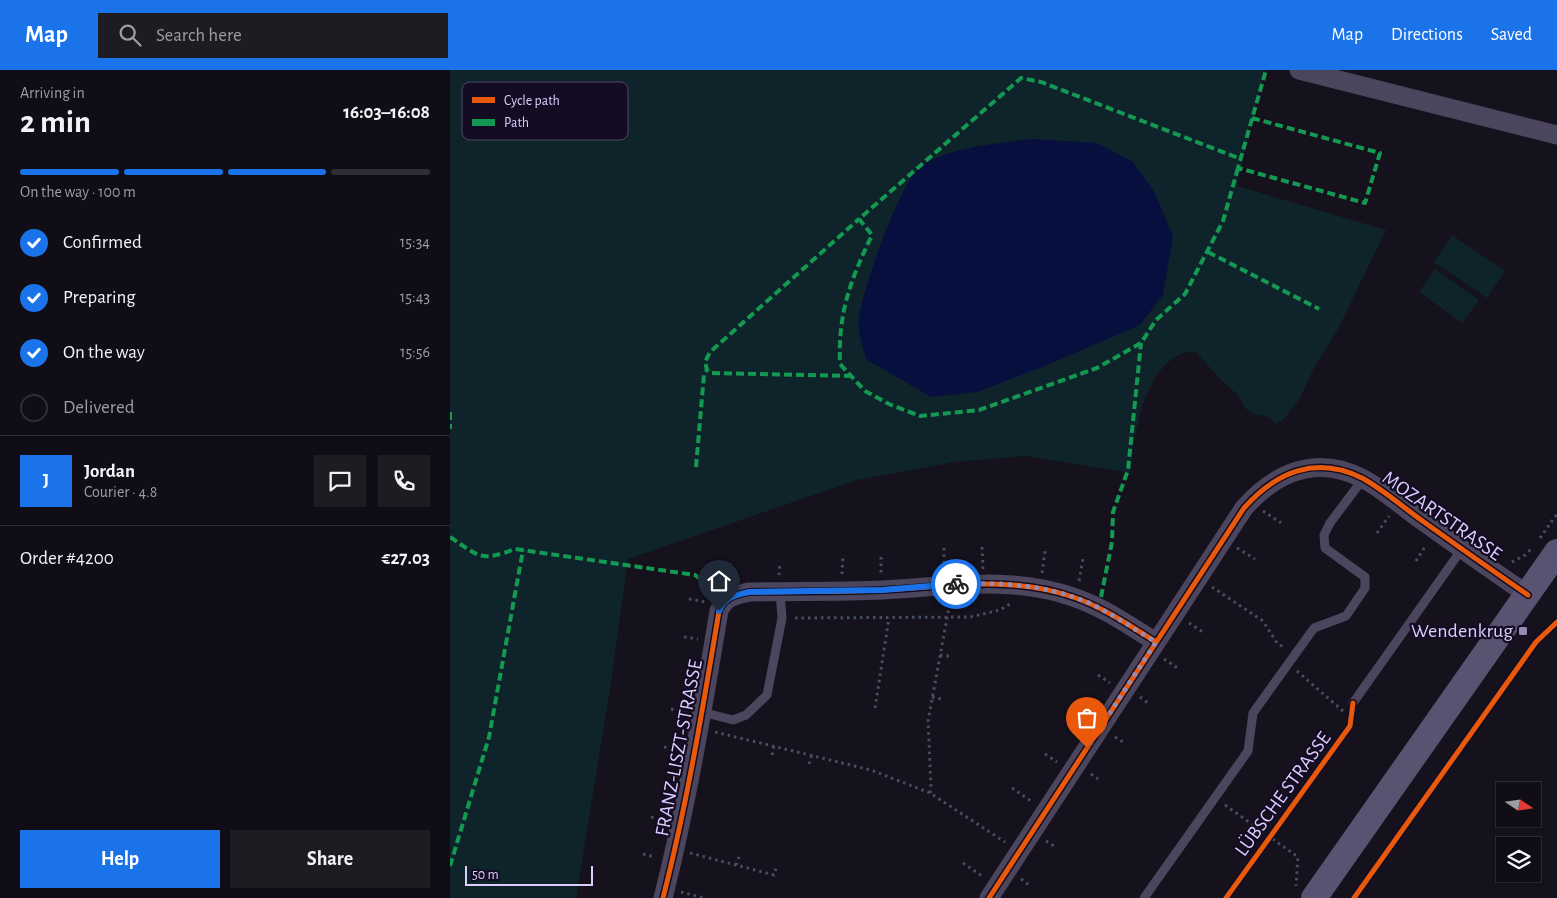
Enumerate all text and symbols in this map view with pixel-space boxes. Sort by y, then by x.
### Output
search box [98,13,448,58]
icon: search [116,21,144,49]
text: Map [25,23,68,47]
text: Search here [156,26,242,45]
text: Map [1332,26,1363,44]
text: Directions [1391,26,1463,44]
text: Saved [1491,26,1532,44]
legend [462,82,628,140]
text: Arriving in [20,85,85,101]
text: Cycle path [504,94,560,108]
text: 16:03–16:08 [343,103,430,122]
text: 2 min [20,106,91,138]
text: Path [504,116,529,130]
text: On the way · 100 m [20,184,136,200]
icon: check [20,229,48,257]
text: Confirmed [63,233,142,252]
text: 15:34 [400,234,430,250]
icon: check [20,284,48,312]
text: Preparing [63,288,136,307]
text: 15:43 [400,289,430,305]
icon: check [20,339,48,367]
text: On the way [63,343,145,362]
text: 15:56 [400,344,430,360]
text: Delivered [63,398,135,417]
button: chat [314,455,366,507]
button: phone [378,455,430,507]
text: Jordan [84,462,135,481]
street label: MOZARTSTRASSE [1379,468,1506,565]
text: J [43,471,49,490]
text: Courier · 4.8 [84,484,157,500]
text: Order #4200 [20,549,114,568]
text: €27.03 [382,549,430,568]
courier [931,559,981,609]
pin [698,560,740,611]
icon: home [705,567,733,595]
icon: bike [942,570,970,598]
place label: Wendenkrug [1411,621,1513,641]
marker: Wendenkrug [1517,625,1529,637]
street label: FRANZ-LISZT-STRASSE [652,658,706,838]
pin [1066,697,1108,748]
icon: bag [1073,704,1101,732]
street label: LÜBSCHE STRASSE [1231,728,1335,860]
north arrow [1496,782,1541,828]
map controls [1496,782,1541,882]
button: Help [20,830,220,888]
button: Share [230,830,430,888]
button: layers [1496,837,1541,882]
scale bar [465,863,592,886]
text: 50 m [472,868,499,882]

